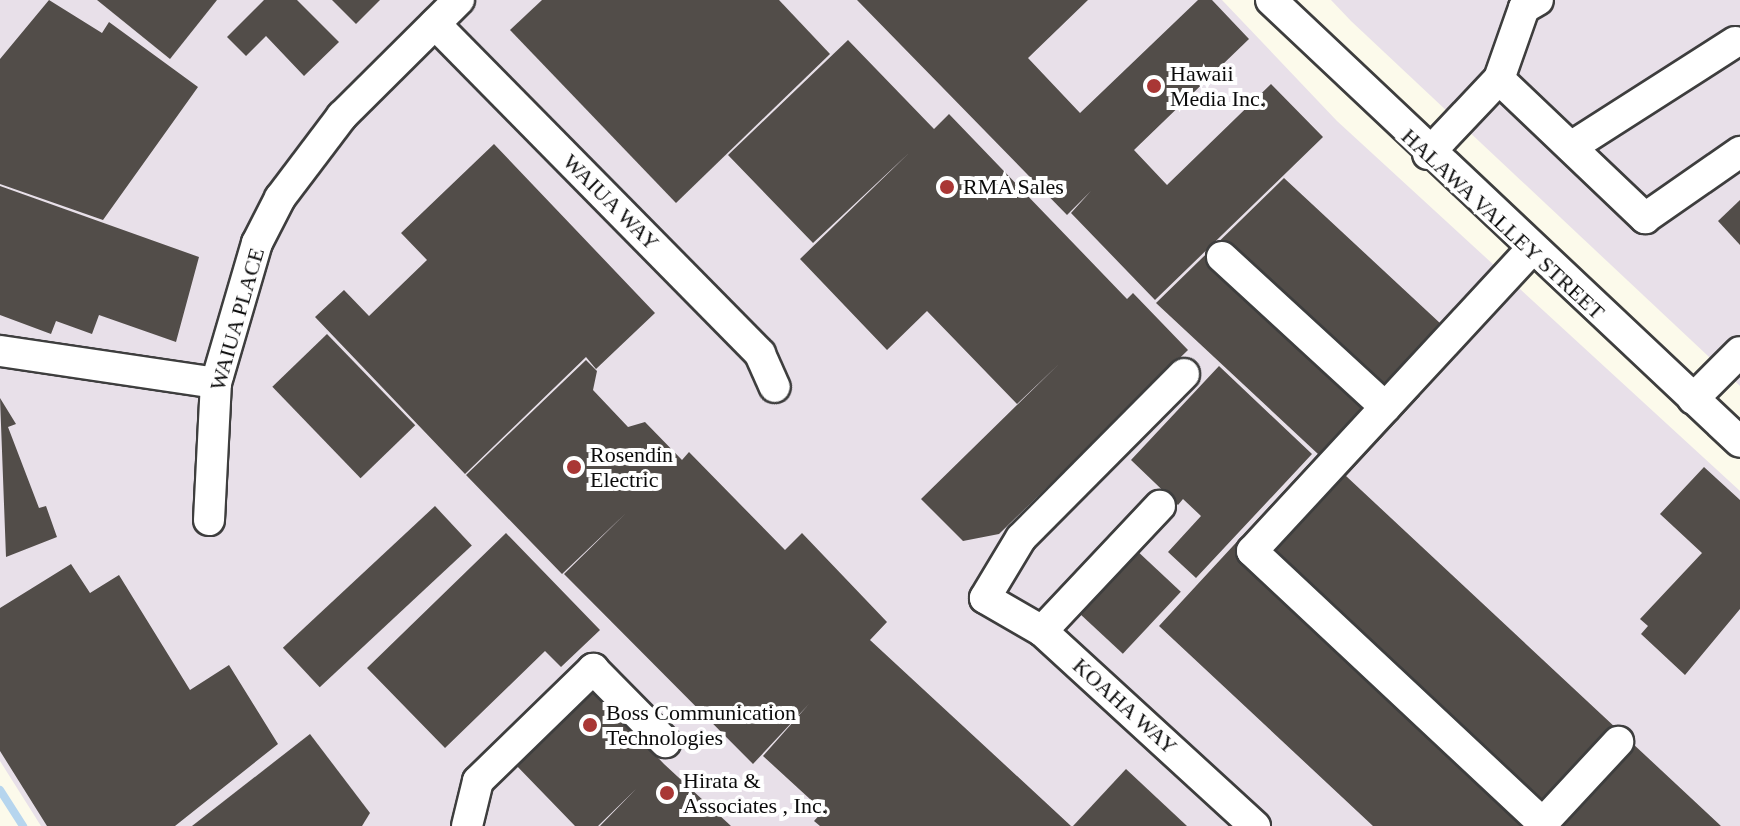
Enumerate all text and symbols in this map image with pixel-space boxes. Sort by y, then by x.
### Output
place label: Hawaii Media Inc. [1170,60,1265,112]
marker: Hawaii Media Inc. [1145,77,1163,95]
street label: HALAWA VALLEY STREET [1395,122,1611,326]
street label: WAIUA WAY [557,148,665,256]
place label: RMA Sales [963,174,1065,200]
marker: RMA Sales [938,178,956,196]
street label: WAIUA PLACE [204,244,270,394]
place label: Rosendin Electric [590,441,673,492]
marker: Rosendin Electric [565,458,583,476]
street label: KOAHA WAY [1067,652,1183,760]
place label: Boss Communication Technologies [606,699,796,750]
marker: Boss Communication Technologies [581,716,599,734]
place label: Hirata & Associates , Inc. [683,767,827,818]
marker: Hirata & Associates , Inc. [658,784,676,802]

